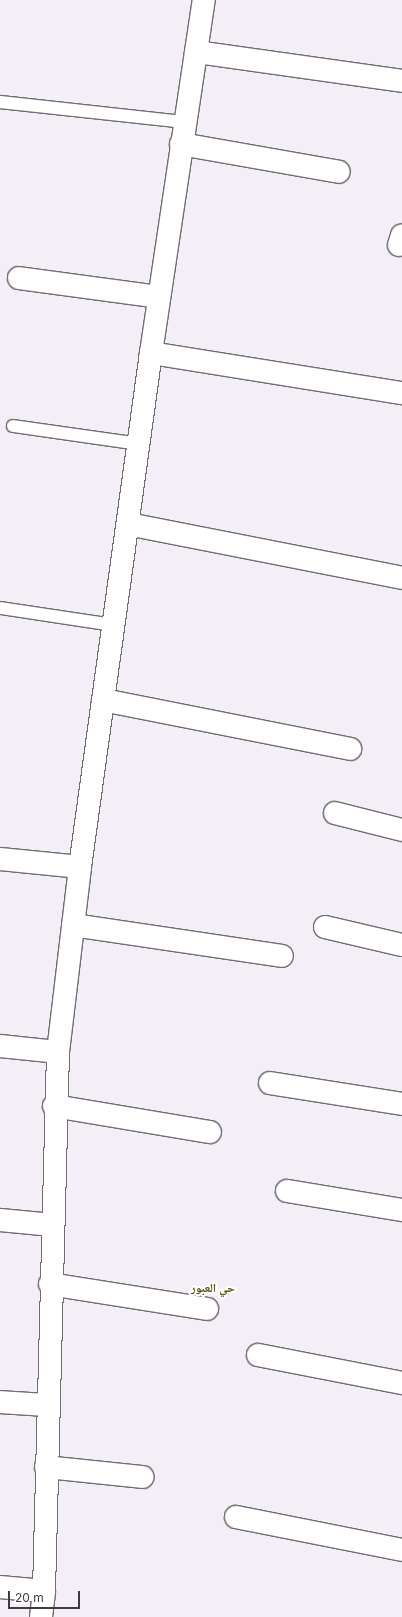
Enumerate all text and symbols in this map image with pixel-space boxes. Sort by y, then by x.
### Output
district label: حي العبور [191,1281,235,1295]
scale bar [10,1583,82,1609]
text: 20 m [15,1590,44,1605]

